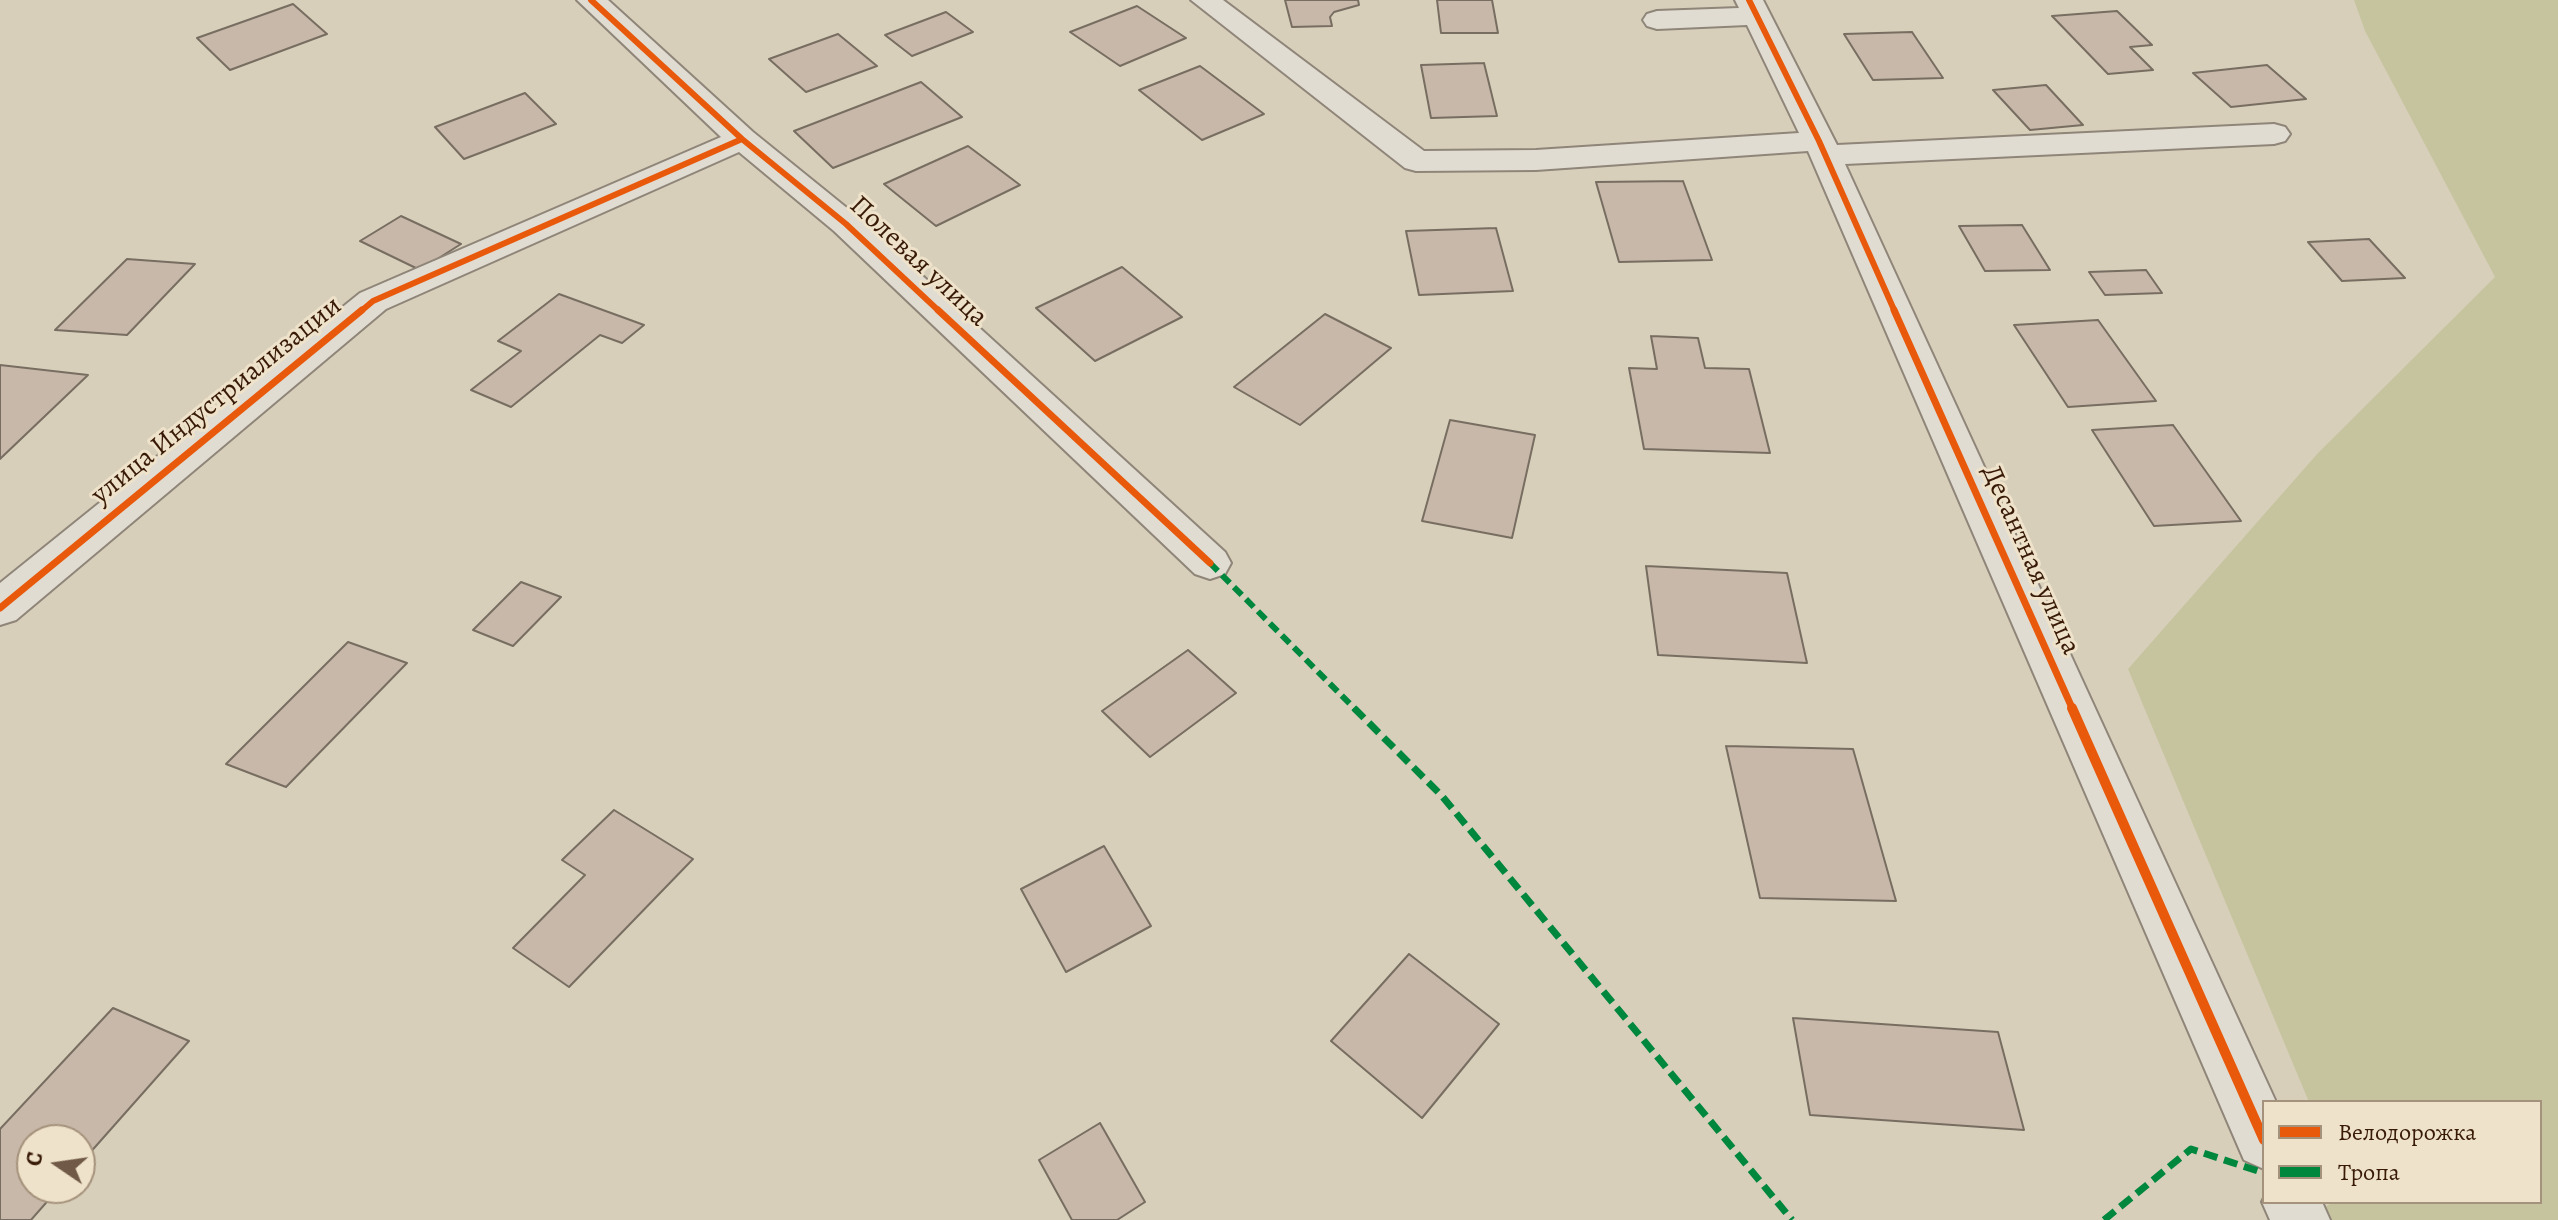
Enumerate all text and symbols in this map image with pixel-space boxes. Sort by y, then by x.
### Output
street label: Полевая улица [842,189,994,335]
street label: улица Индустриализации [85,290,349,512]
street label: Десантная улица [1973,460,2087,660]
legend [2262,1100,2542,1204]
text: Велодорожка [2338,1116,2476,1148]
north arrow [16,1124,96,1204]
text: С [18,1149,51,1169]
text: Тропа [2338,1156,2400,1188]

